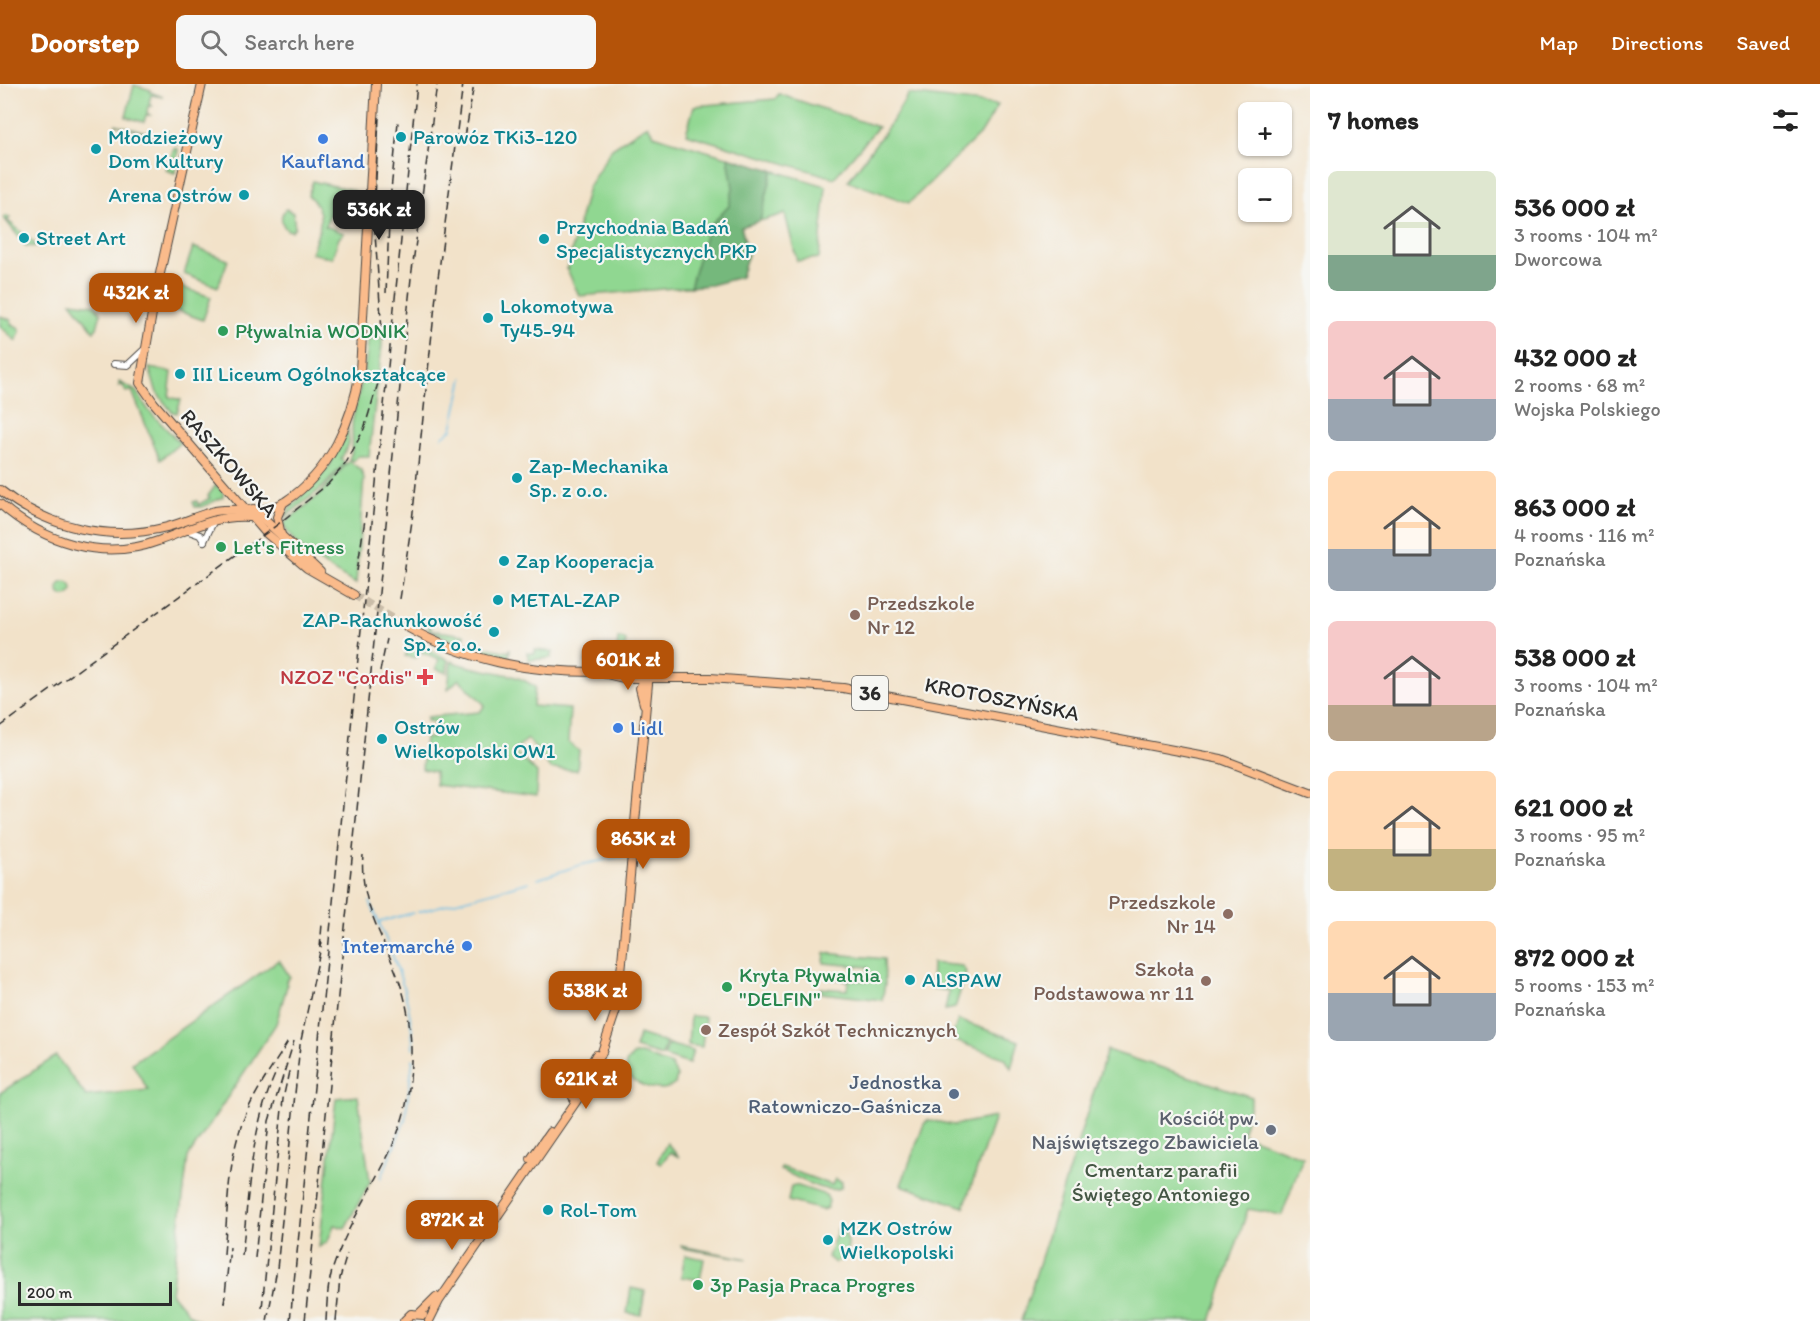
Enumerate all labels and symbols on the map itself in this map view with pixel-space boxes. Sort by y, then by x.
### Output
place label: Młodzieżowy Dom Kultury [108,124,224,173]
place label: Parowóz TKi3-120 [413,124,578,149]
marker: Parowóz TKi3-120 [394,130,408,144]
marker: Kaufland [316,132,330,146]
marker: Młodzieżowy Dom Kultury [89,142,103,156]
place label: Kaufland [281,148,365,173]
place label: Arena Ostrów [108,182,232,207]
marker: Arena Ostrów [237,188,251,202]
pin: 536K zł [324,190,434,241]
place label: Przychodnia Badań Specjalistycznych PKP [556,214,757,263]
place label: Street Art [36,225,126,250]
marker: Street Art [17,231,31,245]
marker: Przychodnia Badań Specjalistycznych PKP [537,232,551,246]
pin: 432K zł [81,273,191,324]
place label: Lokomotywa Ty45-94 [500,293,614,342]
marker: Lokomotywa Ty45-94 [481,311,495,325]
place label: Pływalnia WODNIK [235,318,407,343]
marker: Pływalnia WODNIK [216,324,230,338]
place label: III Liceum Ogólnokształcące [192,361,446,386]
marker: III Liceum Ogólnokształcące [173,367,187,381]
street label: RASZKOWSKA [176,403,283,522]
place label: Zap-Mechanika Sp. z o.o. [529,453,668,502]
marker: Zap-Mechanika Sp. z o.o. [510,471,524,485]
place label: Let's Fitness [233,534,344,559]
marker: Let's Fitness [214,540,228,554]
place label: Zap Kooperacja [516,548,654,573]
marker: Zap Kooperacja [497,554,511,568]
place label: METAL-ZAP [510,587,620,612]
place label: Przedszkole Nr 12 [867,590,975,639]
marker: METAL-ZAP [491,593,505,607]
place label: ZAP-Rachunkowość Sp. z o.o. [303,607,482,656]
marker: Przedszkole Nr 12 [848,608,862,622]
marker: ZAP-Rachunkowość Sp. z o.o. [487,625,501,639]
pin: 601K zł [573,640,683,691]
place label: NZOZ "Cordis" [280,664,412,689]
marker: NZOZ "Cordis" [416,668,434,686]
street label: KROTOSZYŃSKA [923,671,1082,726]
road number: 36 [852,676,888,710]
place label: Ostrów Wielkopolski OW1 [394,714,556,763]
place label: Lidl [630,715,664,740]
marker: Lidl [611,721,625,735]
marker: Ostrów Wielkopolski OW1 [375,732,389,746]
pin: 863K zł [588,819,698,870]
place label: Przedszkole Nr 14 [1108,889,1216,938]
marker: Przedszkole Nr 14 [1221,907,1235,921]
place label: Intermarché [342,933,455,958]
marker: Intermarché [460,939,474,953]
place label: Szkoła Podstawowa nr 11 [1033,956,1194,1005]
place label: Kryta Pływalnia "DELFIN" [739,962,881,1011]
place label: ALSPAW [922,967,1002,992]
pin: 538K zł [540,971,650,1022]
marker: ALSPAW [903,973,917,987]
marker: Szkoła Podstawowa nr 11 [1199,974,1213,988]
marker: Kryta Pływalnia "DELFIN" [720,980,734,994]
place label: Zespół Szkół Technicznych [718,1017,958,1042]
marker: Zespół Szkół Technicznych [699,1023,713,1037]
pin: 621K zł [531,1059,641,1110]
place label: Jednostka Ratowniczo-Gaśnicza [748,1069,942,1118]
marker: Jednostka Ratowniczo-Gaśnicza [947,1087,961,1101]
place label: Kościół pw. Najświętszego Zbawiciela [1032,1105,1259,1154]
marker: Kościół pw. Najświętszego Zbawiciela [1264,1123,1278,1137]
park label: Cmentarz parafii Świętego Antoniego [1072,1157,1250,1206]
place label: Rol-Tom [560,1197,637,1222]
pin: 872K zł [397,1200,507,1251]
marker: Rol-Tom [541,1203,555,1217]
place label: MZK Ostrów Wielkopolski [840,1215,954,1264]
marker: MZK Ostrów Wielkopolski [821,1233,835,1247]
place label: 3p Pasja Praca Progres [710,1272,915,1297]
marker: 3p Pasja Praca Progres [691,1278,705,1292]
scale bar [18,1279,172,1306]

